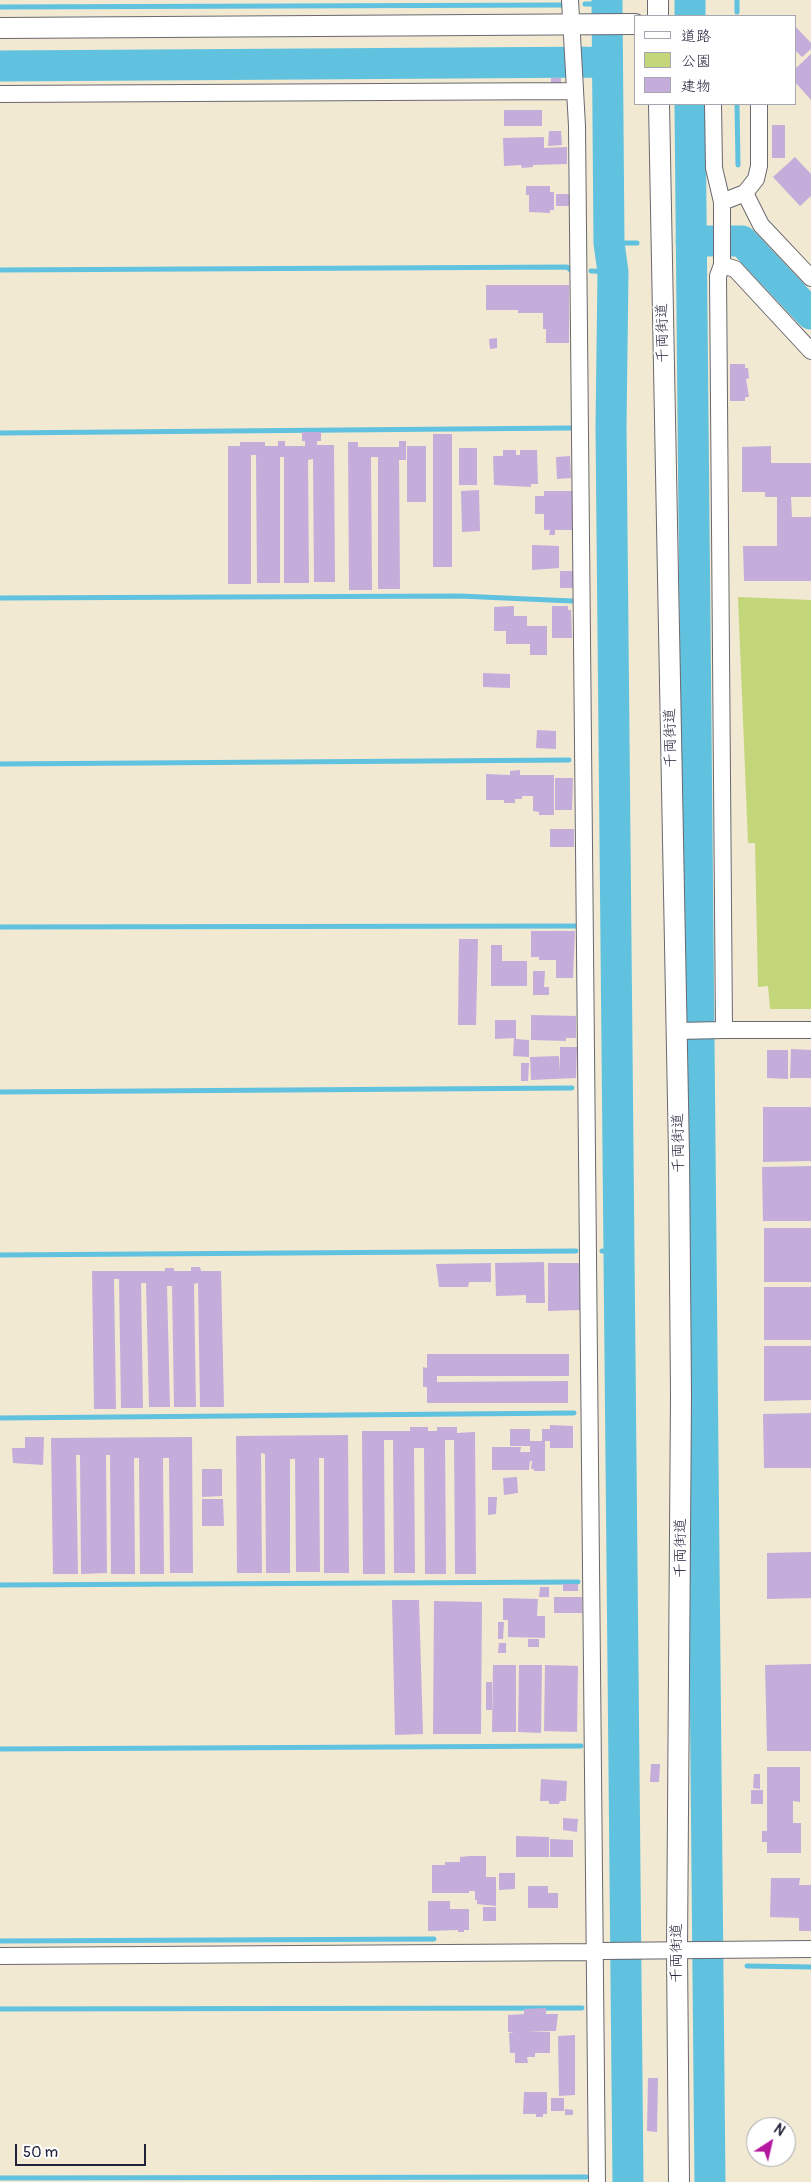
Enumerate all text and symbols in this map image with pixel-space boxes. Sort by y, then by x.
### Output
legend [634,15,796,105]
text: 道路 [681,27,711,46]
text: 公園 [681,52,711,71]
text: 建物 [681,77,711,96]
street label: 千両街道 [653,303,673,363]
street label: 千両街道 [661,708,681,768]
street label: 千両街道 [669,1113,689,1173]
street label: 千両街道 [672,1518,690,1578]
street label: 千両街道 [668,1923,686,1983]
north arrow [746,2117,796,2167]
text: N [771,2120,788,2140]
scale bar [18,2134,149,2166]
text: 50 m [23,2143,58,2162]

